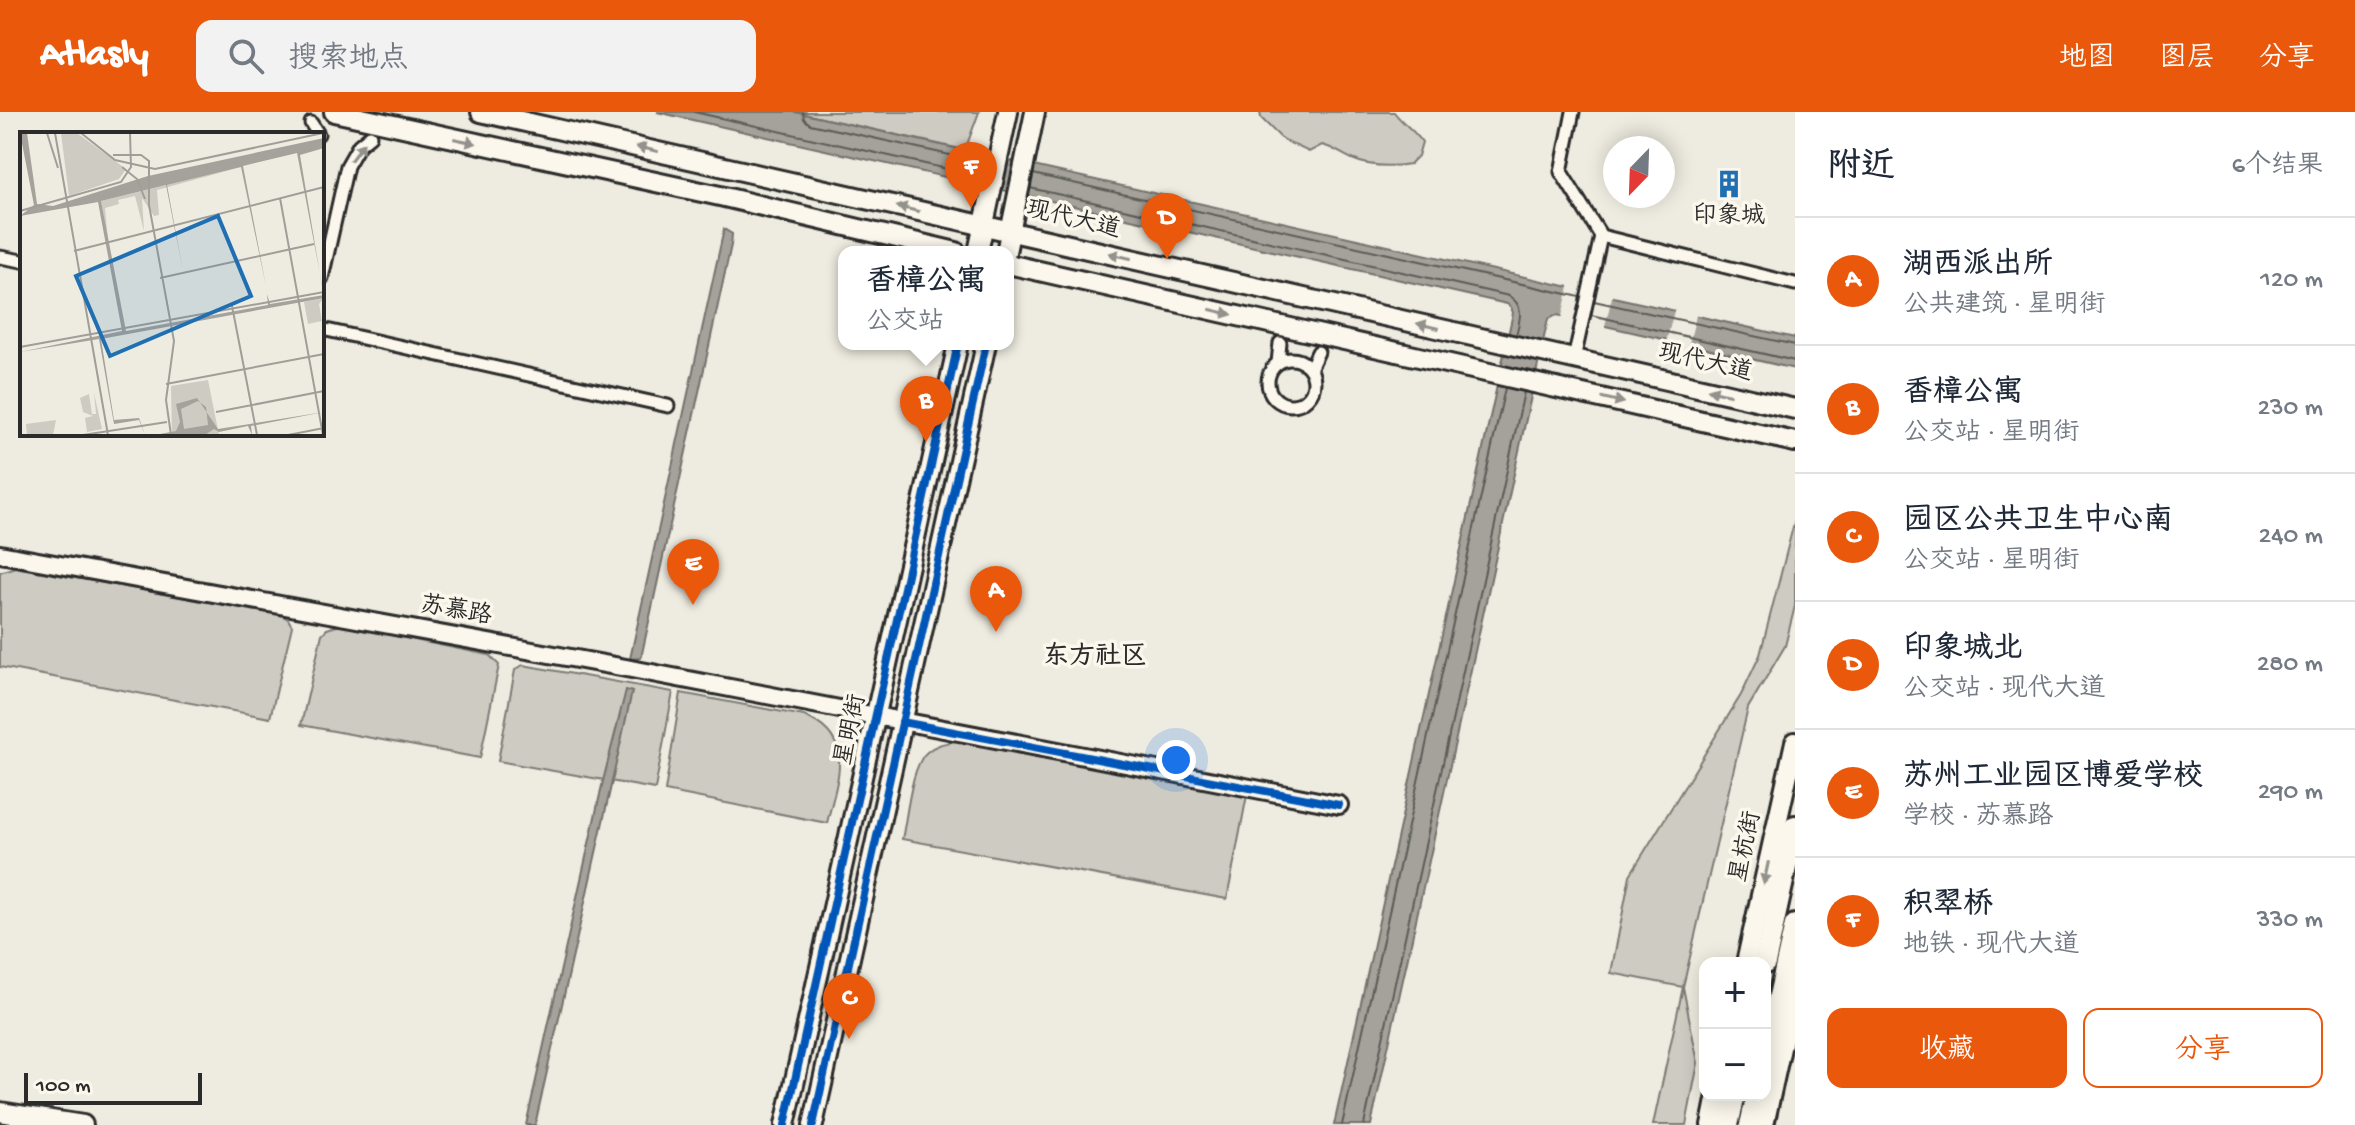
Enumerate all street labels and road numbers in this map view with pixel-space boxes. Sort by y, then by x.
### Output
street label: 现代大道 [1023,195,1123,246]
street label: 现代大道 [1655,338,1755,389]
street label: 苏慕路 [418,589,494,633]
street label: 星明街 [830,692,874,768]
street label: 星杭街 [1724,809,1769,885]

